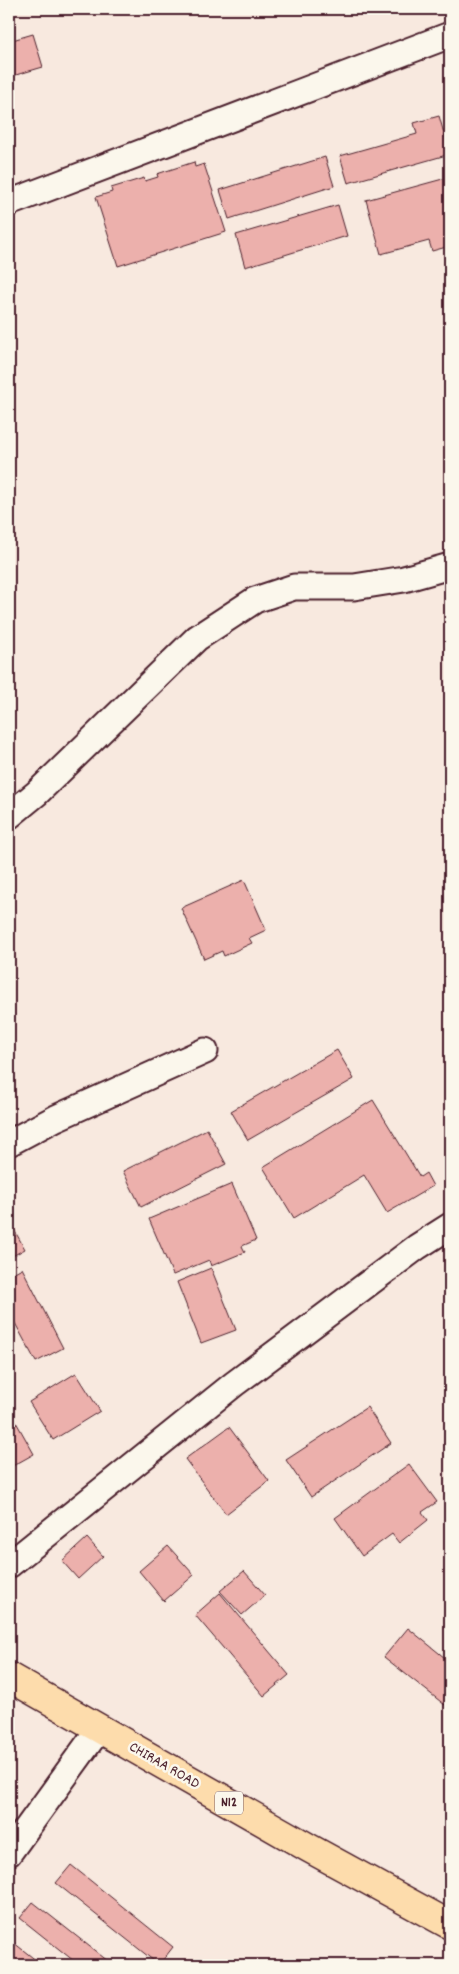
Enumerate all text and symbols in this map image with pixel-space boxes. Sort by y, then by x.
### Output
street label: CHIRAA ROAD [124,1737,204,1795]
road number: N12 [215,1792,243,1815]

